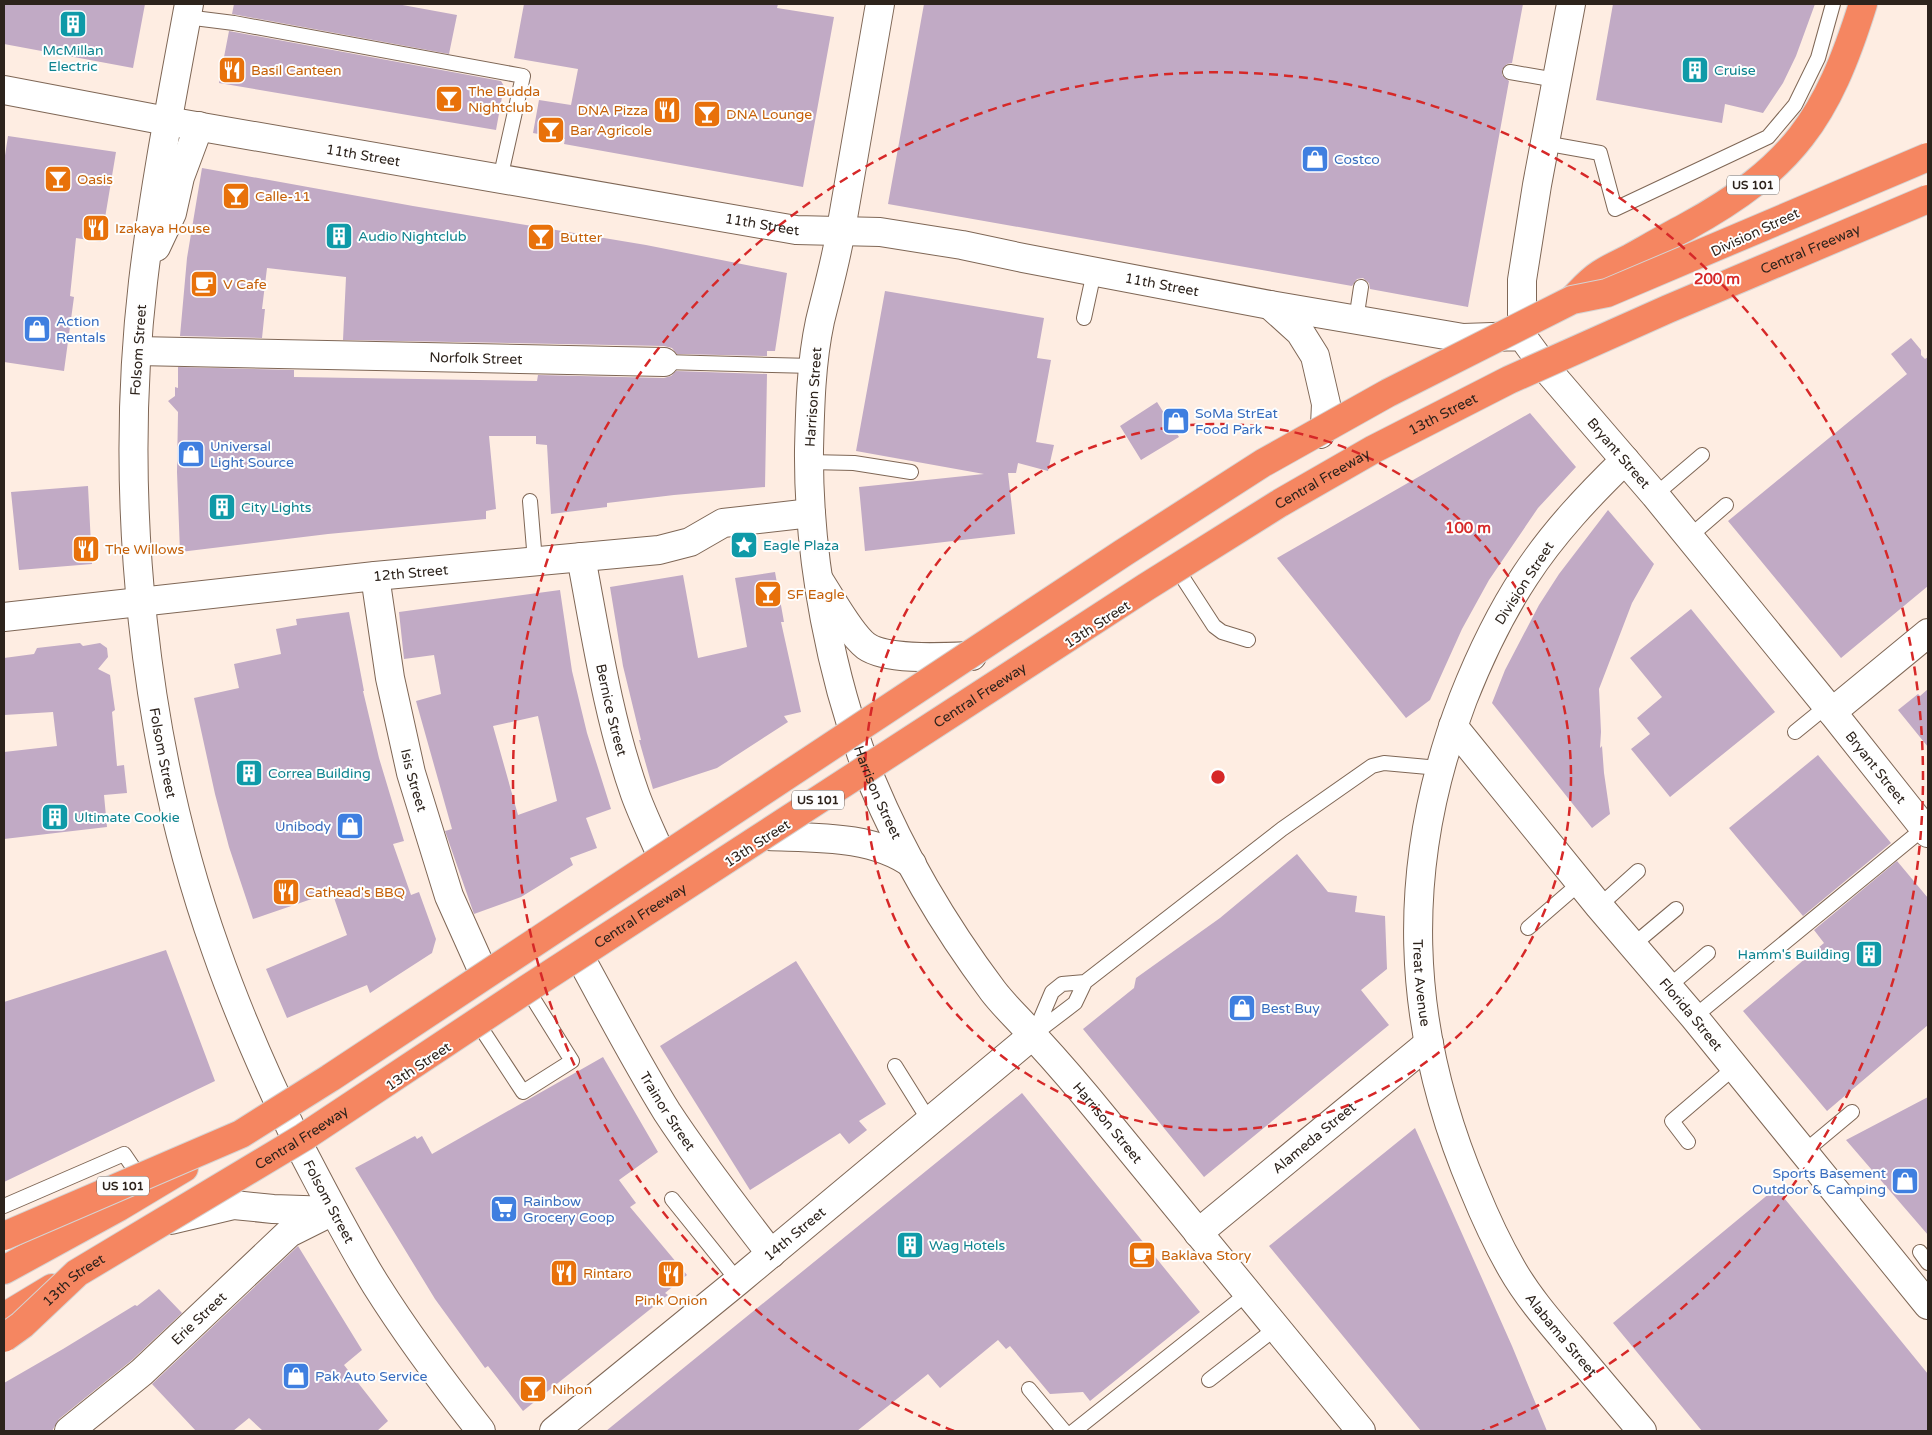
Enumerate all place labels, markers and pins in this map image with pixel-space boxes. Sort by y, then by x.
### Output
building icon: McMillan Electric [58,9,88,39]
place label: McMillan Electric [42,42,104,75]
restaurant icon: Basil Canteen [217,55,247,85]
building icon: Cruise [1680,55,1710,85]
place label: Basil Canteen [251,62,341,79]
place label: Cruise [1714,62,1756,79]
place label: The Budda Nightclub [468,83,540,116]
bar icon: The Budda Nightclub [434,84,464,114]
restaurant icon: DNA Pizza [652,95,682,125]
bar icon: DNA Lounge [692,99,722,129]
place label: DNA Pizza [578,102,648,119]
place label: DNA Lounge [726,106,812,123]
bar icon: Bar Agricole [536,115,566,145]
place label: Bar Agricole [570,122,652,139]
shop icon: Costco [1300,144,1330,174]
place label: Costco [1334,151,1380,168]
bar icon: Oasis [43,164,73,194]
place label: Oasis [77,171,113,188]
bar icon: Calle-11 [221,181,251,211]
place label: Calle-11 [255,188,311,205]
restaurant icon: Izakaya House [81,213,111,243]
place label: Izakaya House [115,220,210,237]
building icon: Audio Nightclub [324,221,354,251]
bar icon: Butter [526,222,556,252]
place label: Audio Nightclub [358,228,467,245]
place label: Butter [560,229,603,246]
cafe icon: V Cafe [189,269,219,299]
place label: V Cafe [223,276,267,293]
place label: Action Rentals [56,313,106,346]
shop icon: Action Rentals [22,314,52,344]
place label: SoMa StrEat Food Park [1195,405,1279,438]
shop icon: SoMa StrEat Food Park [1161,406,1191,436]
place label: Universal Light Source [210,438,294,471]
shop icon: Universal Light Source [176,439,206,469]
building icon: City Lights [207,492,237,522]
place label: City Lights [241,499,312,516]
place icon: Eagle Plaza [729,530,759,560]
restaurant icon: The Willows [71,534,101,564]
place label: Eagle Plaza [763,537,839,554]
place label: The Willows [105,541,185,558]
bar icon: SF Eagle [753,579,783,609]
place label: SF Eagle [787,586,845,603]
building icon: Correa Building [234,758,264,788]
place label: Correa Building [268,765,371,782]
centre of rings [1209,768,1227,786]
building icon: Ultimate Cookie [40,802,70,832]
place label: Ultimate Cookie [74,809,180,826]
shop icon: Unibody [335,811,365,841]
place label: Unibody [275,818,331,835]
restaurant icon: Cathead's BBQ [271,877,301,907]
place label: Cathead's BBQ [305,884,405,901]
building icon: Hamm's Building [1854,939,1884,969]
place label: Hamm's Building [1738,946,1850,963]
shop icon: Best Buy [1227,993,1257,1023]
place label: Best Buy [1261,1000,1320,1017]
place label: Sports Basement Outdoor & Camping [1752,1165,1887,1198]
shop icon: Sports Basement Outdoor & Camping [1890,1166,1920,1196]
place label: Rainbow Grocery Coop [523,1193,615,1226]
supermarket icon: Rainbow Grocery Coop [489,1194,519,1224]
building icon: Wag Hotels [895,1230,925,1260]
place label: Wag Hotels [929,1237,1005,1254]
cafe icon: Baklava Story [1127,1240,1157,1270]
place label: Baklava Story [1161,1247,1252,1264]
restaurant icon: Rintaro [549,1258,579,1288]
restaurant icon: Pink Onion [656,1259,686,1289]
place label: Rintaro [583,1265,632,1282]
place label: Pink Onion [635,1292,707,1309]
shop icon: Pak Auto Service [281,1361,311,1391]
place label: Pak Auto Service [315,1368,428,1385]
bar icon: Nihon [518,1374,548,1404]
place label: Nihon [552,1381,592,1398]

